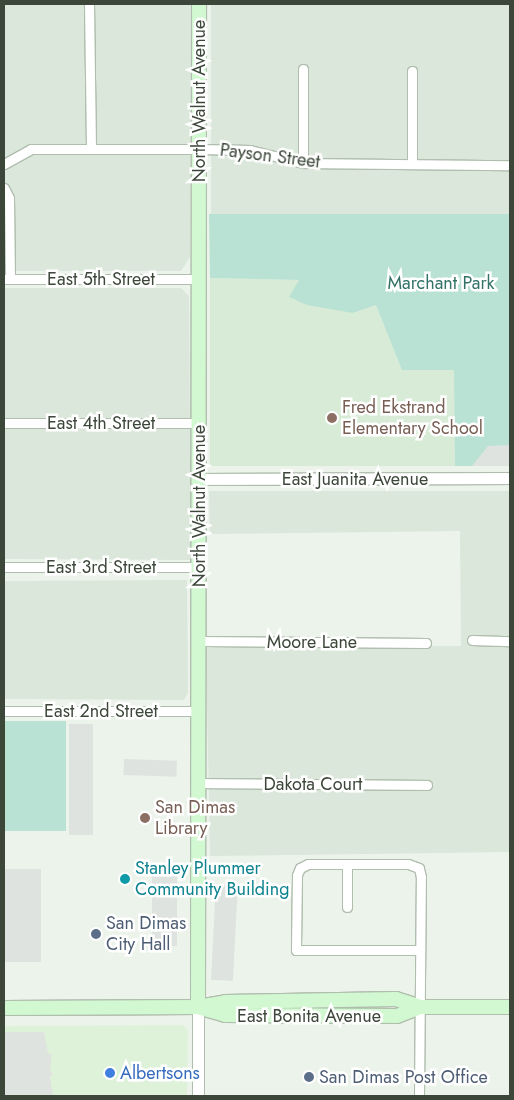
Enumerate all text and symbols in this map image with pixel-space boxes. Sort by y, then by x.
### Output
street label: North Walnut Avenue [188,20,210,182]
street label: Payson Street [219,139,321,173]
street label: East 5th Street [47,268,155,290]
park label: Marchant Park [387,272,495,294]
place label: Fred Ekstrand Elementary School [342,397,483,439]
street label: East 4th Street [47,412,155,434]
marker: Fred Ekstrand Elementary School [326,412,338,424]
street label: North Walnut Avenue [188,425,210,587]
street label: East Juanita Avenue [282,468,428,490]
street label: East 3rd Street [46,556,156,578]
street label: Moore Lane [267,631,357,653]
street label: East 2nd Street [44,700,158,722]
street label: Dakota Court [264,773,362,795]
place label: San Dimas Library [155,797,235,840]
marker: San Dimas Library [139,812,151,824]
place label: Stanley Plummer Community Building [135,858,289,901]
marker: Stanley Plummer Community Building [119,873,131,885]
place label: San Dimas City Hall [106,913,186,956]
marker: San Dimas City Hall [90,928,102,940]
street label: East Bonita Avenue [237,1005,381,1027]
place label: Albertsons [120,1062,200,1084]
place label: San Dimas Post Office [319,1066,488,1088]
marker: Albertsons [104,1067,116,1079]
marker: San Dimas Post Office [303,1071,315,1083]

